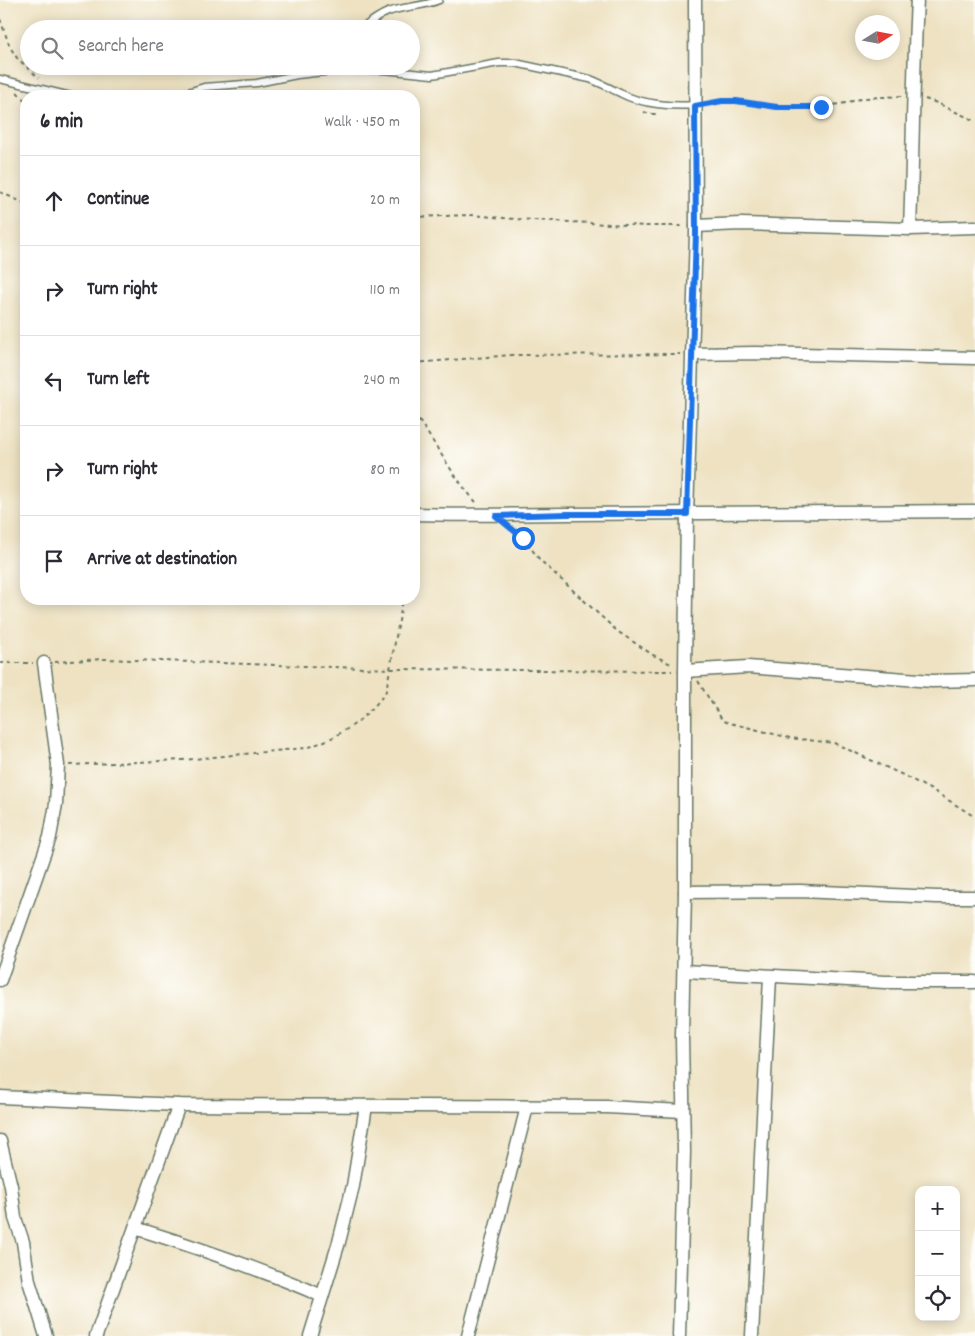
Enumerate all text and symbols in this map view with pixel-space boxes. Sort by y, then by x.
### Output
north arrow [855,15,900,60]
search box [20,20,420,75]
icon: search [38,34,66,62]
text: Search here [78,34,164,61]
route end [810,96,833,119]
text: 6 min [40,108,83,138]
text: Walk · 450 m [325,111,400,134]
icon: ahead [40,187,68,215]
text: Continue [87,187,149,214]
text: 20 m [370,189,400,212]
icon: right [40,277,68,305]
text: Turn right [87,277,158,304]
text: 110 m [370,279,400,302]
icon: left [40,367,68,395]
text: Turn left [87,367,150,394]
text: 240 m [363,369,400,392]
icon: right [40,457,68,485]
text: Turn right [87,457,158,484]
text: 80 m [370,459,400,482]
route start [512,527,535,550]
icon: arrive [40,547,68,575]
text: Arrive at destination [87,547,237,574]
map controls [915,1186,960,1321]
button: + [915,1186,960,1231]
button: − [915,1231,960,1276]
button: locate [915,1276,960,1321]

